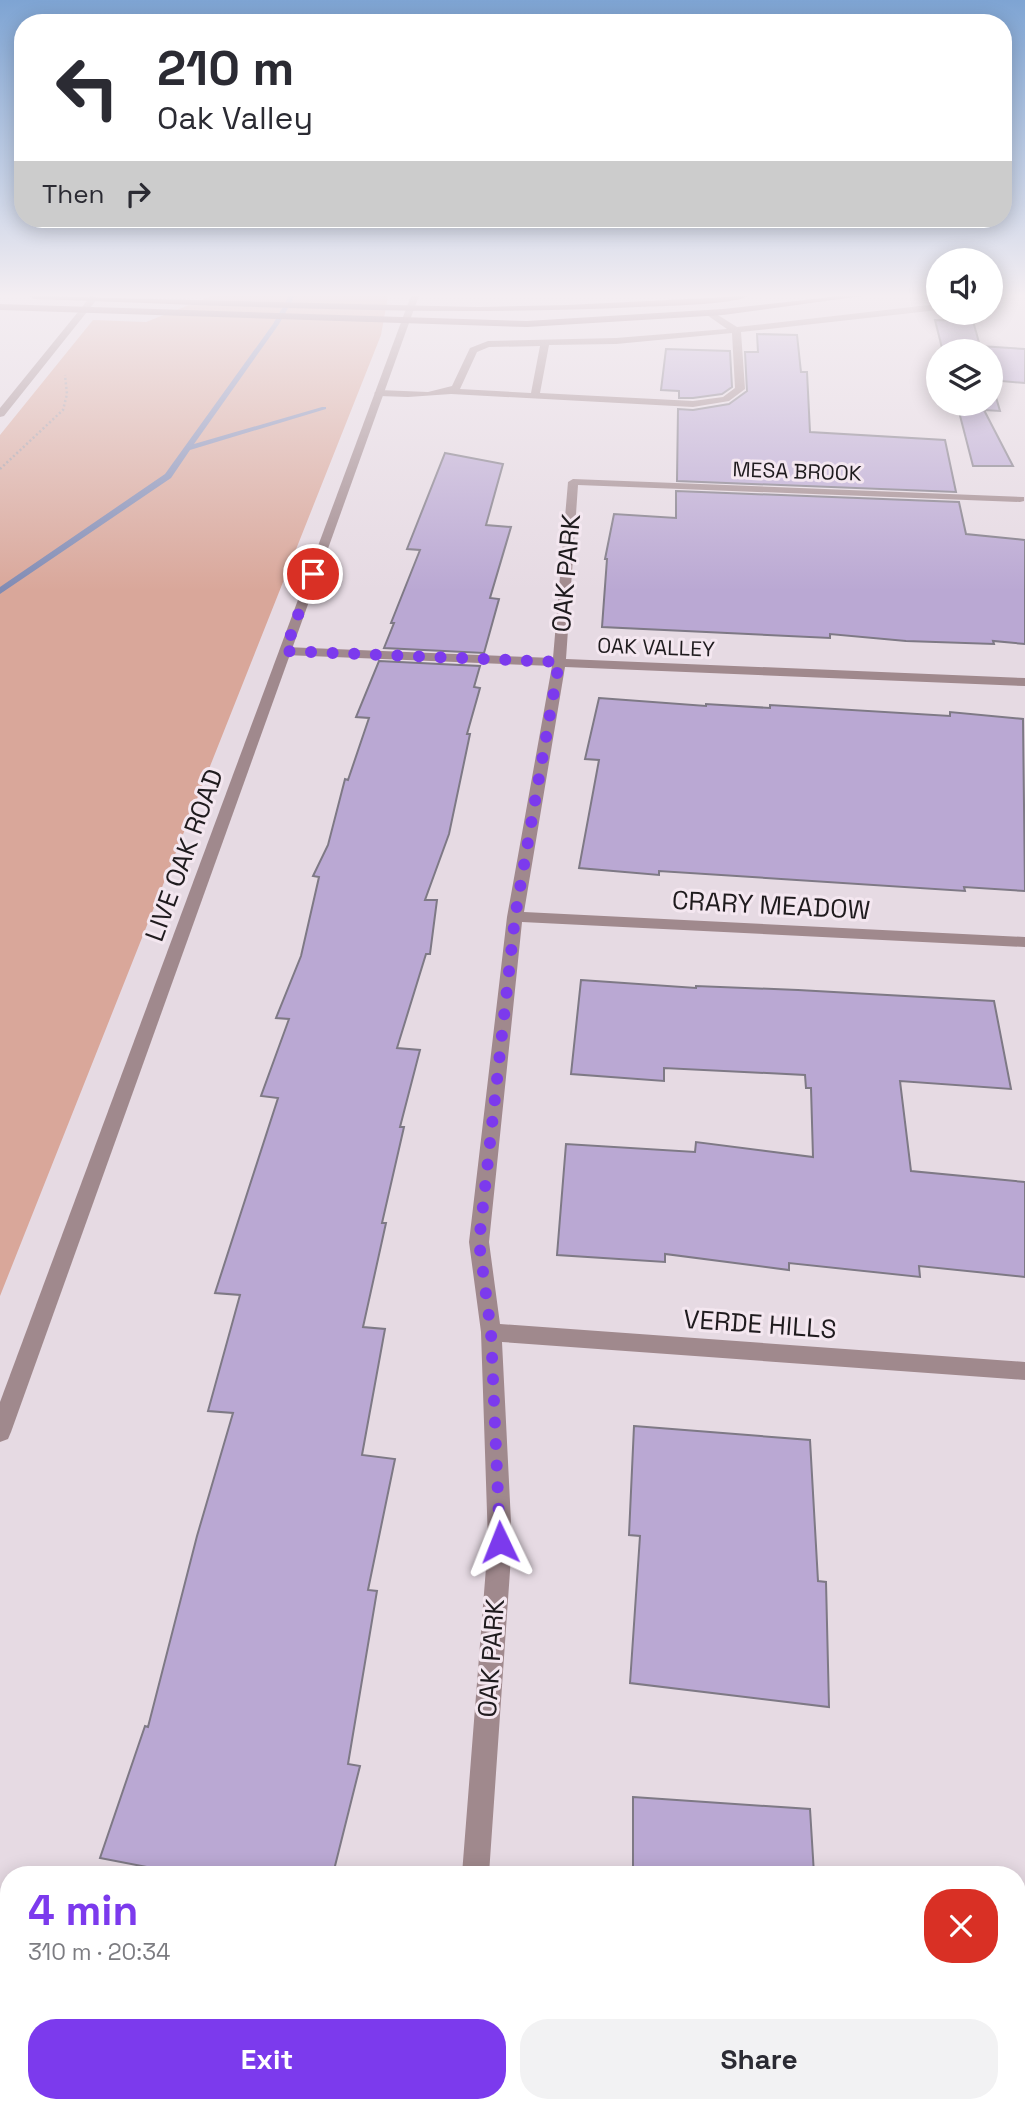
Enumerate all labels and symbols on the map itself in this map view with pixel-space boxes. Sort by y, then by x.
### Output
street label: MESA BROOK [732,455,862,487]
street label: OAK PARK [544,512,588,634]
pin [283,544,343,604]
street label: OAK VALLEY [597,631,715,663]
street label: LIVE OAK ROAD [137,764,231,946]
street label: CRARY MEADOW [671,883,871,927]
street label: VERDE HILLS [682,1302,838,1346]
position arrow [463,1505,537,1579]
street label: OAK PARK [470,1597,512,1718]

